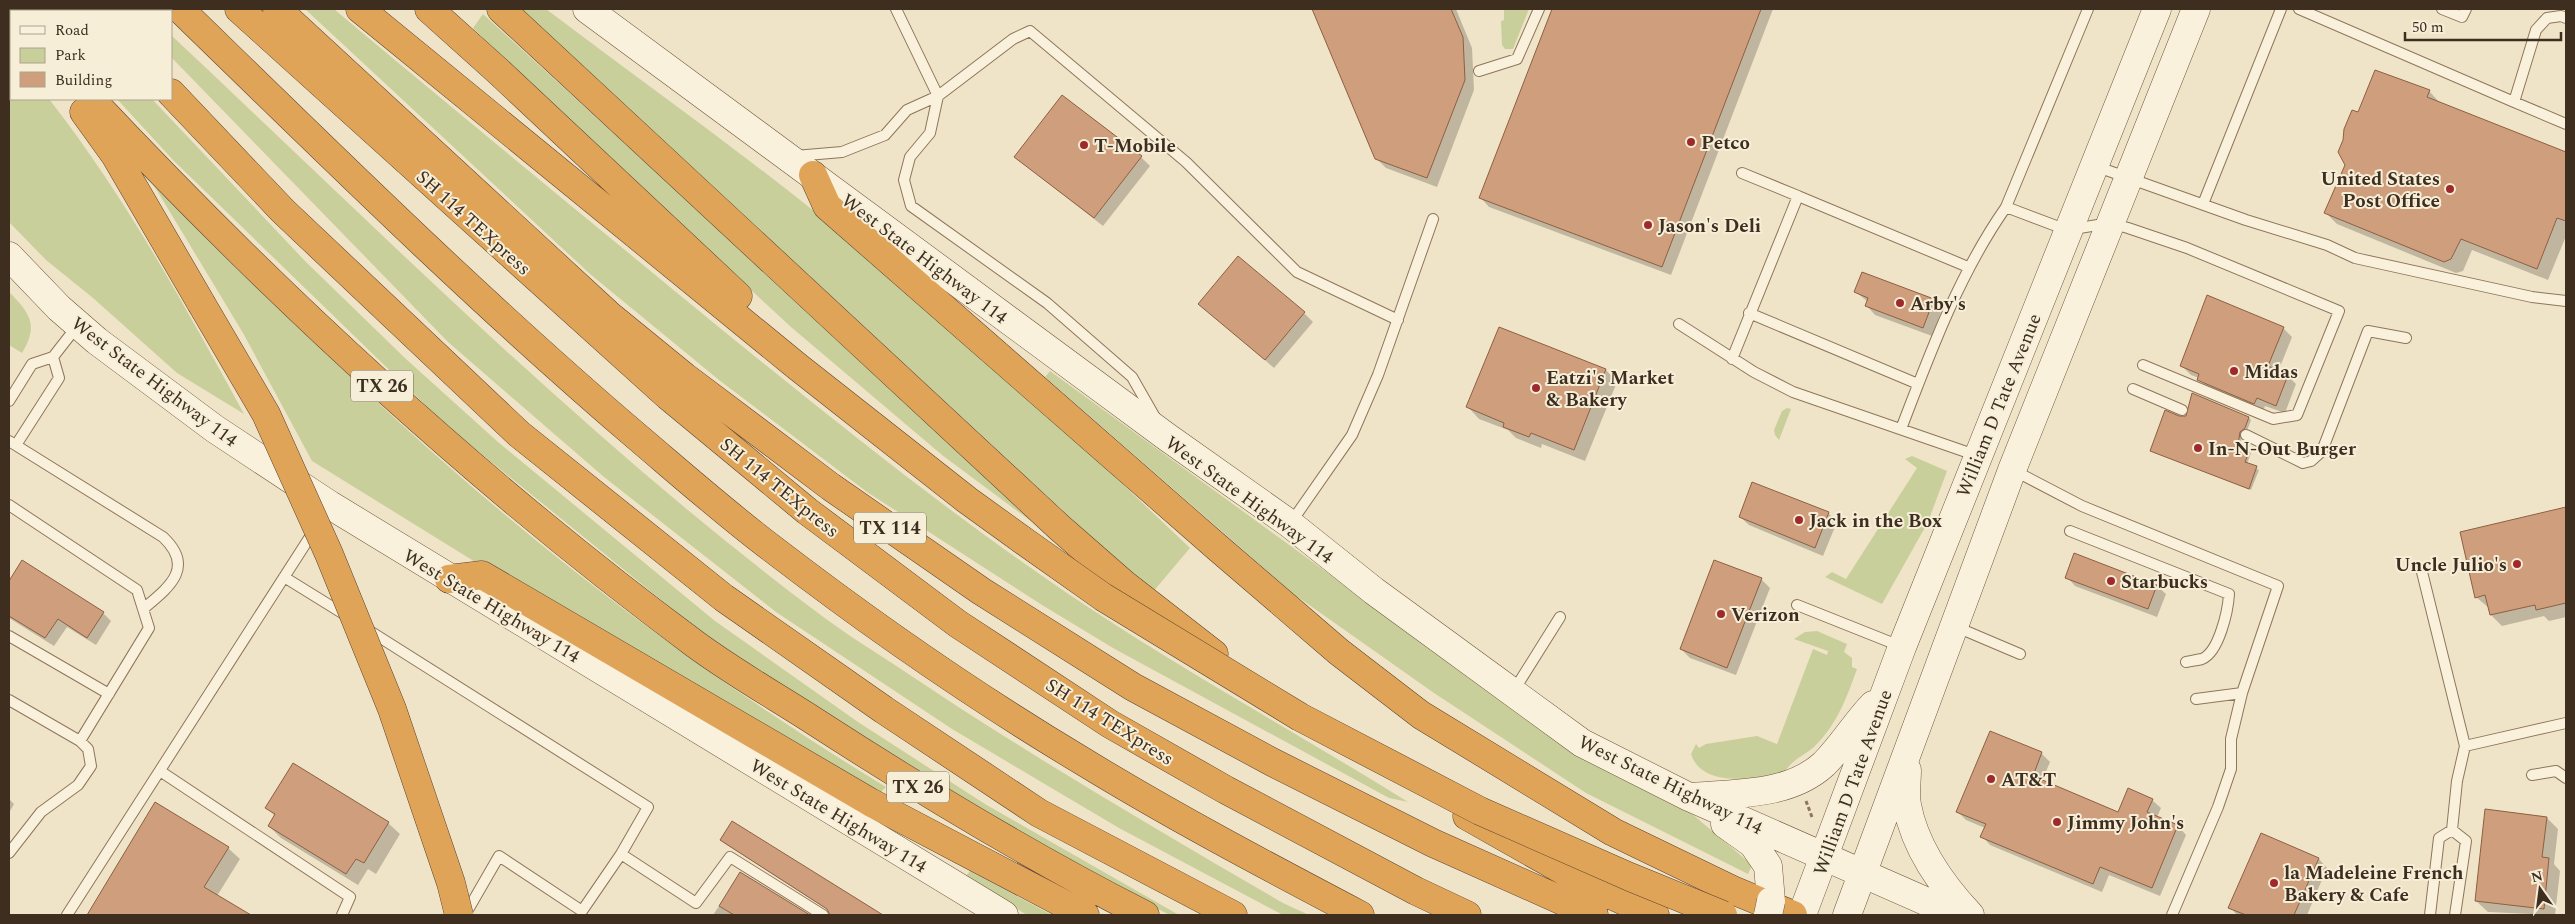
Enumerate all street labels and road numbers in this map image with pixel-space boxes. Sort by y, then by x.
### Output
street label: SH 114 TEXpress [409,163,537,283]
street label: West State Highway 114 [835,187,1014,332]
street label: William D Tate Avenue [1949,309,2050,502]
street label: West State Highway 114 [65,310,244,455]
road number: TX 26 [351,371,413,402]
street label: West State Highway 114 [1159,429,1340,572]
street label: SH 114 TEXpress [713,431,845,546]
road number: TX 114 [854,512,926,544]
street label: West State Highway 114 [397,542,586,671]
street label: SH 114 TEXpress [1039,671,1179,773]
street label: William D Tate Avenue [1806,685,1901,880]
street label: West State Highway 114 [1573,728,1768,843]
street label: West State Highway 114 [744,752,933,881]
road number: TX 26 [887,772,949,802]

